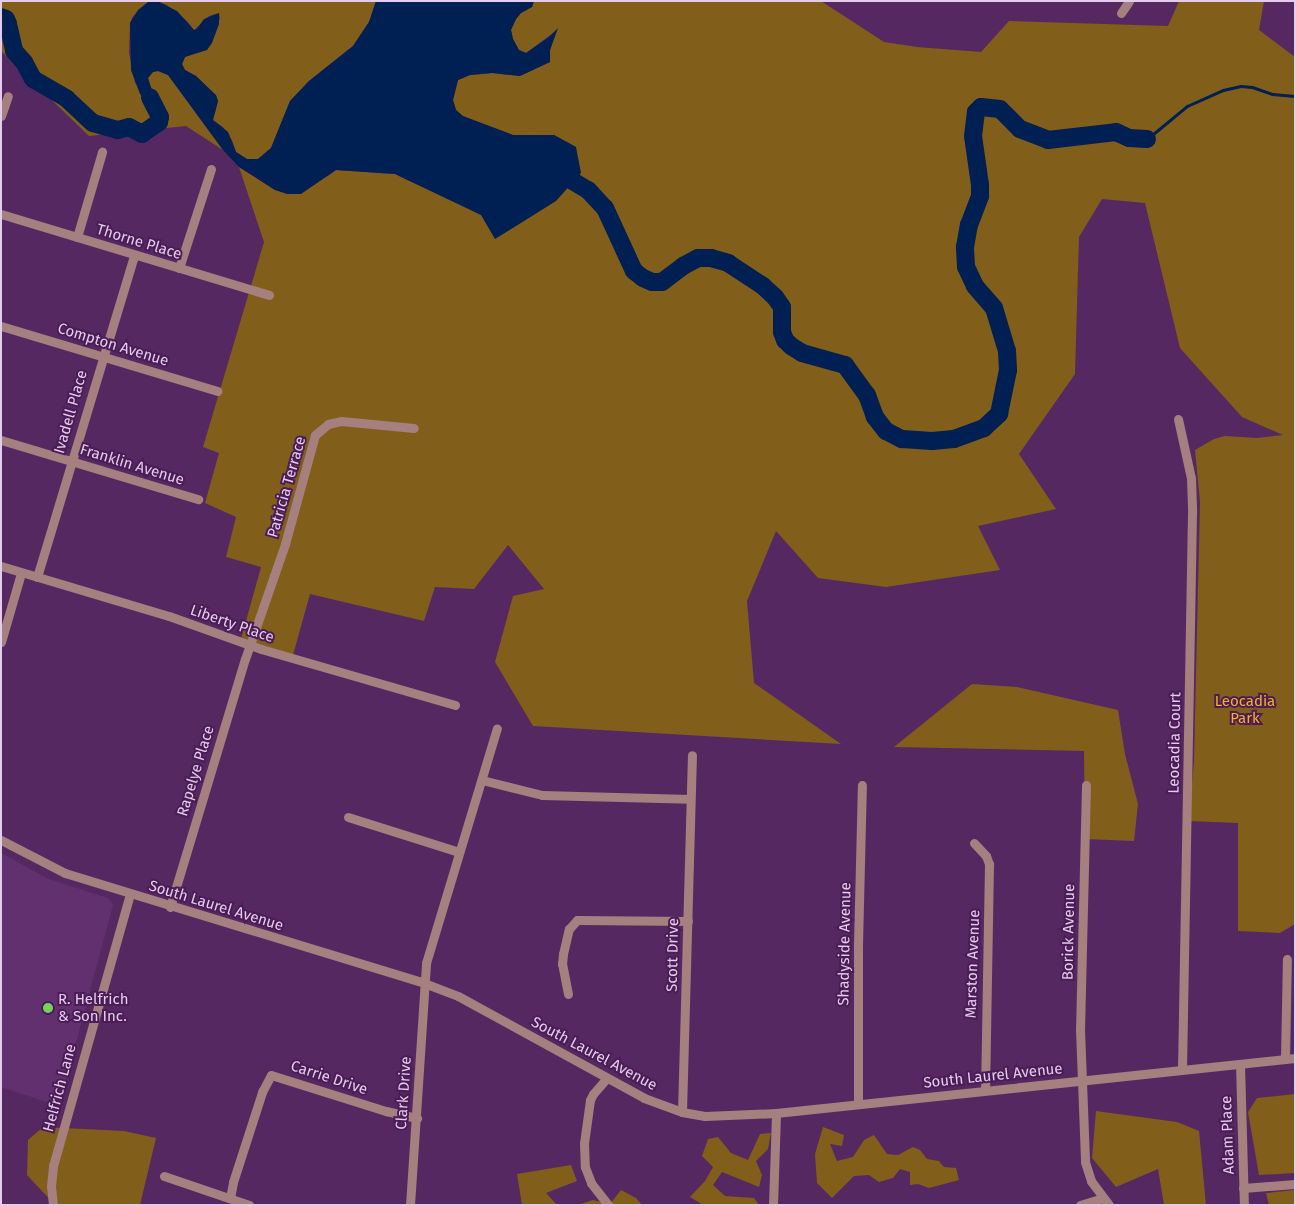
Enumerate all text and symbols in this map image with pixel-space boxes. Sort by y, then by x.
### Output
street label: Thorne Place [94,221,184,263]
street label: Compton Avenue [55,320,171,370]
street label: Ivadell Place [51,368,91,456]
street label: Patricia Terrace [264,434,310,540]
street label: Franklin Avenue [78,441,186,489]
street label: Liberty Place [188,601,276,647]
street label: Leocadia Court [1165,692,1185,794]
park label: Leocadia Park [1215,692,1275,727]
street label: Rapelye Place [174,723,218,819]
street label: South Laurel Avenue [147,877,285,935]
street label: Shadyside Avenue [835,882,855,1006]
street label: Borick Avenue [1059,884,1079,980]
street label: Marston Avenue [962,909,984,1019]
street label: Scott Drive [663,918,683,992]
place label: R. Helfrich & Son Inc. [58,990,128,1025]
marker: R. Helfrich & Son Inc. [42,1002,54,1014]
street label: South Laurel Avenue [528,1013,660,1095]
street label: Helfrich Lane [40,1042,80,1134]
street label: Clark Drive [392,1056,416,1130]
street label: Carrie Drive [288,1057,370,1099]
street label: South Laurel Avenue [923,1060,1063,1092]
street label: Adam Place [1218,1095,1238,1175]

